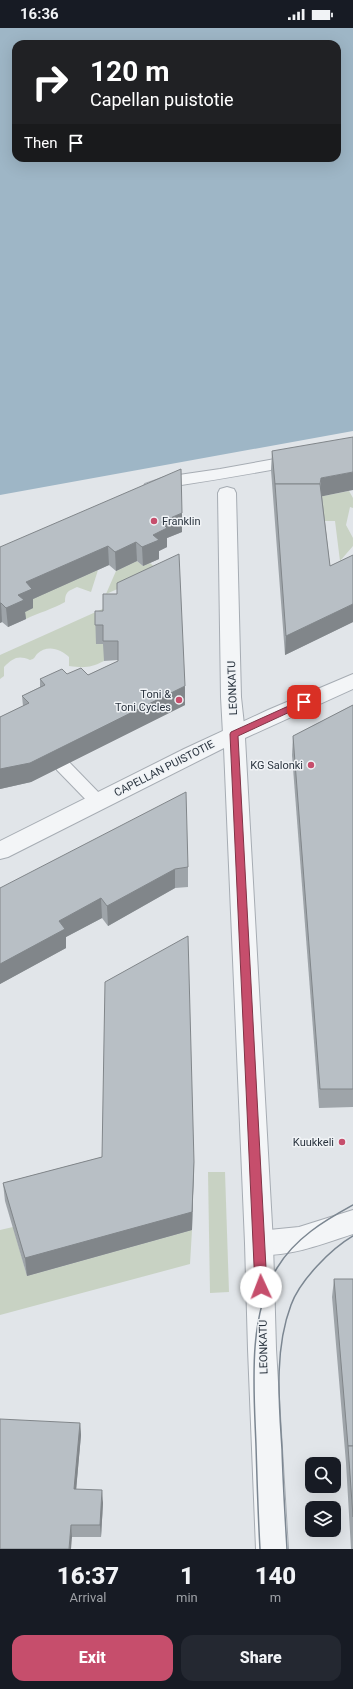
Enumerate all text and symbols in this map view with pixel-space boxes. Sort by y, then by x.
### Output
text: 16:36 [20,5,59,23]
text: 120 m [90,55,169,88]
icon: right [24,56,76,108]
text: Capellan puistotie [90,89,234,110]
icon: arrive [65,132,87,154]
text: Then [24,134,57,152]
place label: Franklin [162,515,201,528]
marker: Franklin [149,516,159,526]
street label: LEONKATU [225,660,240,716]
pin [287,685,321,719]
place label: Toni & Toni Cycles [115,688,171,714]
icon: arrive [293,691,315,713]
marker: Toni & Toni Cycles [174,695,184,705]
street label: CAPELLAN PUISTOTIE [112,738,216,799]
place label: KG Salonki [250,759,303,772]
marker: KG Salonki [306,760,316,770]
place label: Kuukkeli [293,1136,334,1149]
marker: Kuukkeli [337,1137,347,1147]
position arrow [240,1266,282,1308]
street label: LEONKATU [257,1320,270,1374]
map controls [305,1457,341,1537]
button: search [305,1457,341,1493]
button: layers [305,1501,341,1537]
text: 16:37 [57,1562,119,1590]
text: 1 [180,1562,194,1590]
text: 140 [255,1562,296,1590]
text: Arrival [70,1590,106,1605]
text: min [176,1590,198,1605]
text: m [270,1590,281,1605]
button: Exit [12,1635,173,1681]
button: Share [181,1635,341,1681]

